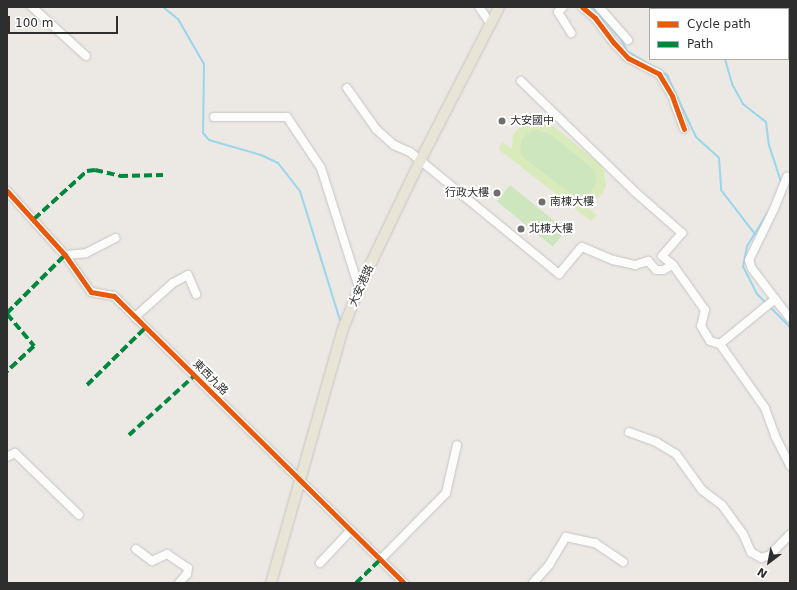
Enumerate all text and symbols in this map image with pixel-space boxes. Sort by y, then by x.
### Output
scale bar [10,8,120,34]
legend [649,8,789,60]
text: 100 m [15,16,53,30]
text: Cycle path [687,17,751,31]
text: Path [687,37,713,51]
place label: 大安國中 [510,114,554,128]
marker: 大安國中 [497,116,507,126]
place label: 行政大樓 [445,186,489,200]
marker: 行政大樓 [492,188,502,198]
place label: 南棟大樓 [550,195,594,209]
marker: 南棟大樓 [537,197,547,207]
place label: 北棟大樓 [529,222,573,236]
marker: 北棟大樓 [516,224,526,234]
street label: 大安港路 [347,263,377,309]
street label: 東西九路 [190,358,230,398]
north arrow [749,542,789,582]
text: N [755,565,770,581]

